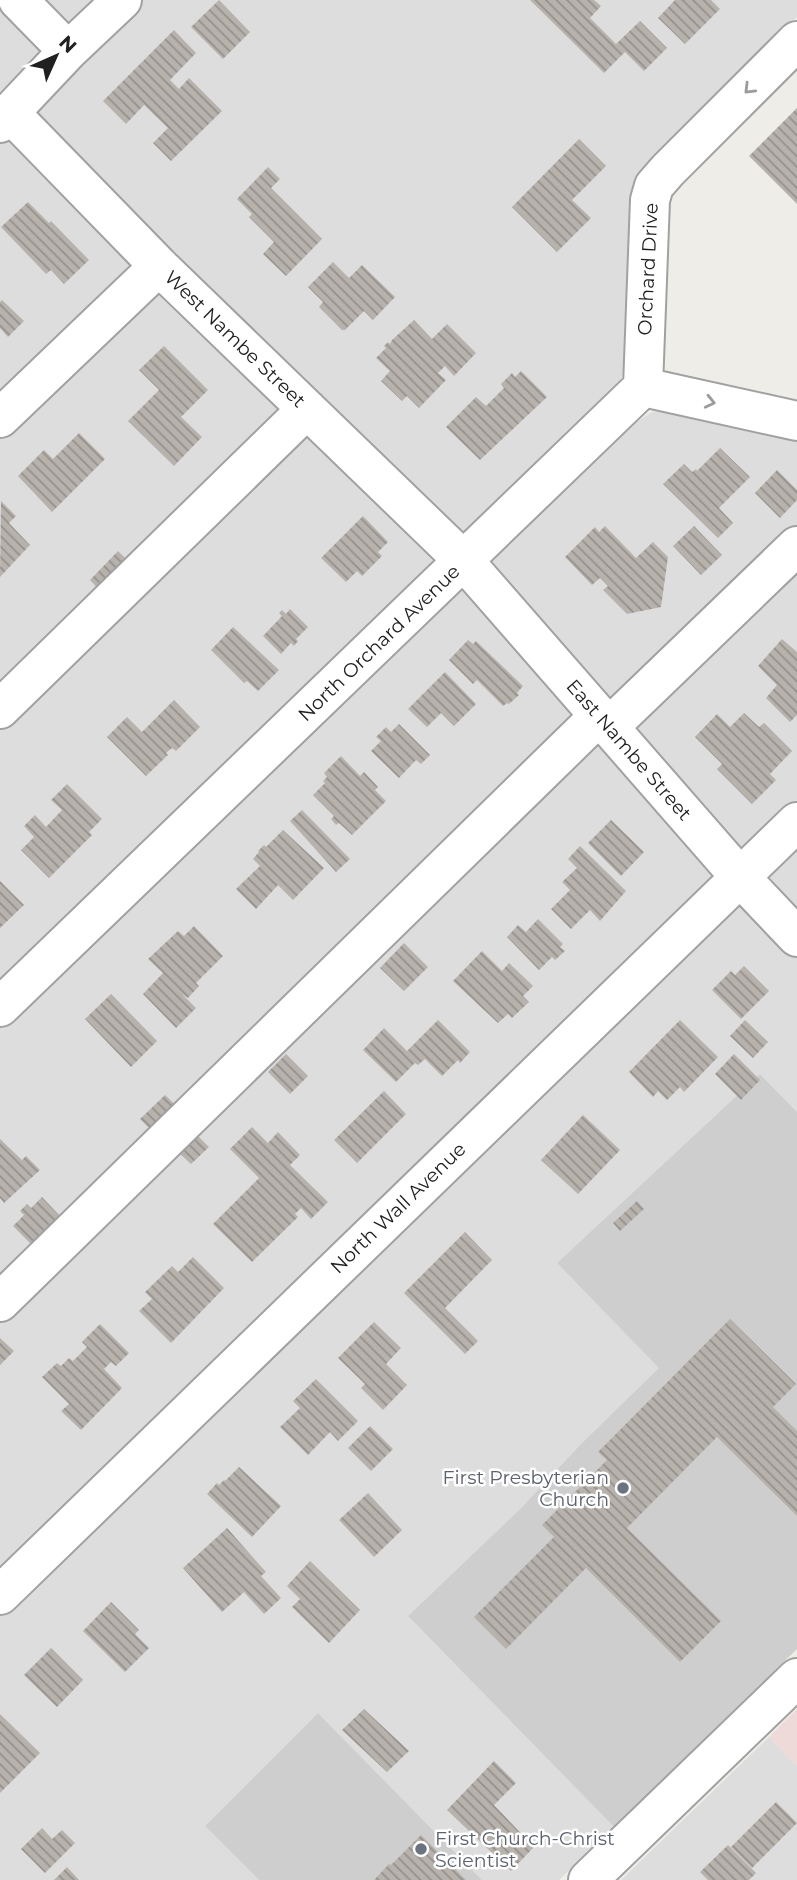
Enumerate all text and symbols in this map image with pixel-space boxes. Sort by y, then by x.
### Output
north arrow [21,21,91,91]
text: N [54,31,81,58]
one-way arrow [744,81,757,94]
street label: Orchard Drive [633,202,663,336]
street label: West Nambe Street [160,266,310,412]
one-way arrow [704,393,716,408]
street label: North Orchard Avenue [293,560,465,726]
street label: East Nambe Street [561,675,697,825]
street label: North Wall Avenue [326,1138,470,1278]
place label: First Presbyterian Church [442,1466,609,1511]
marker: First Presbyterian Church [615,1480,631,1496]
place label: First Church-Christ Scientist [435,1827,615,1872]
marker: First Church-Christ Scientist [413,1841,429,1857]

